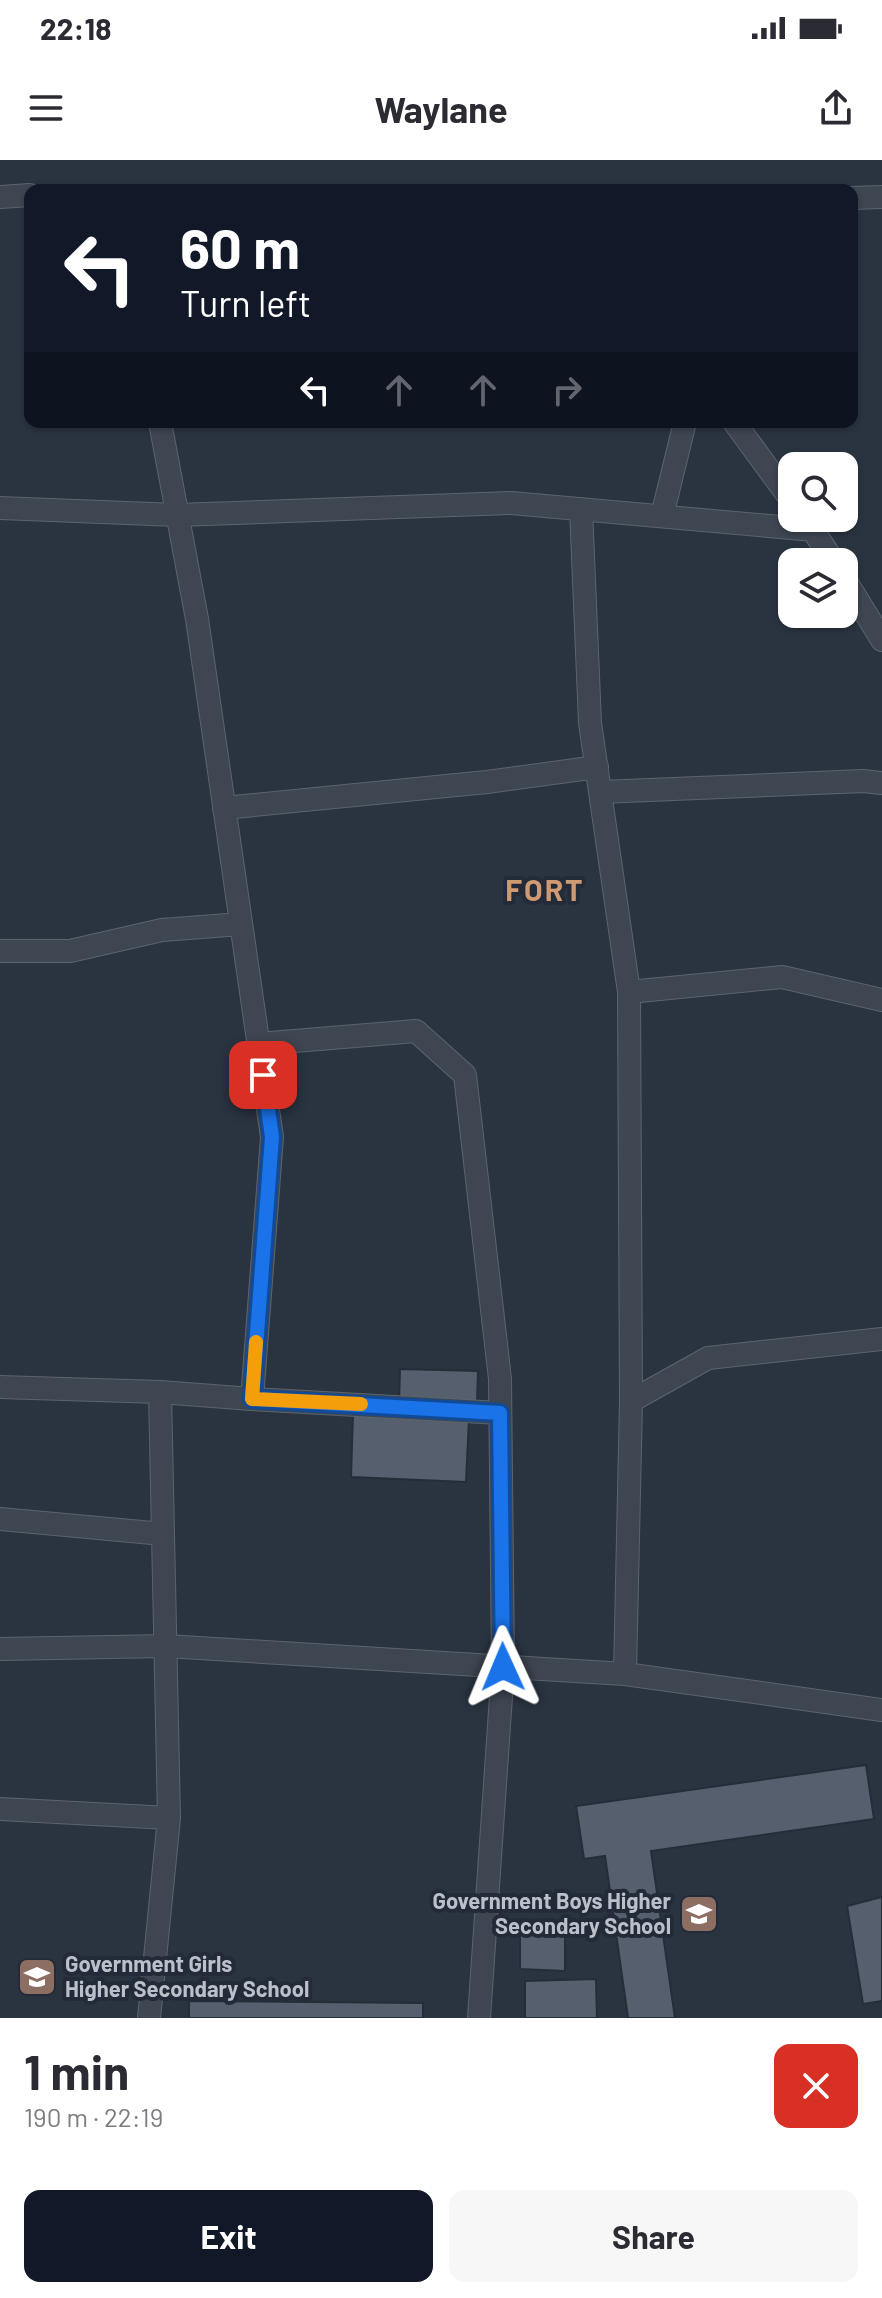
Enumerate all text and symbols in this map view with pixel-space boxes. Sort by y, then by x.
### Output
text: 22:18 [40,10,111,46]
icon: menu [24,86,68,130]
icon: share [814,86,858,130]
text: Waylane [374,87,508,130]
text: 60 m [180,213,300,280]
icon: left [48,216,152,320]
text: Turn left [180,281,311,324]
icon: left [293,368,337,412]
icon: ahead [377,368,421,412]
icon: ahead [461,368,505,412]
icon: right [545,368,589,412]
map controls [778,452,858,628]
button: search [778,452,858,532]
button: layers [778,548,858,628]
district label: FORT [505,871,585,907]
pin [229,1041,297,1109]
icon: arrive [241,1053,285,1097]
position arrow [461,1625,545,1709]
place label: Government Boys Higher Secondary School [433,1887,672,1938]
school or university icon: Government Boys Higher Secondary School [678,1893,720,1935]
place label: Government Girls Higher Secondary School [65,1950,309,2001]
school or university icon: Government Girls Higher Secondary School [16,1956,58,1998]
text: 1 min [24,2042,129,2100]
button: close [774,2044,858,2128]
text: 190 m · 22:19 [24,2101,163,2132]
button: Exit [24,2190,433,2282]
button: Share [449,2190,858,2282]

